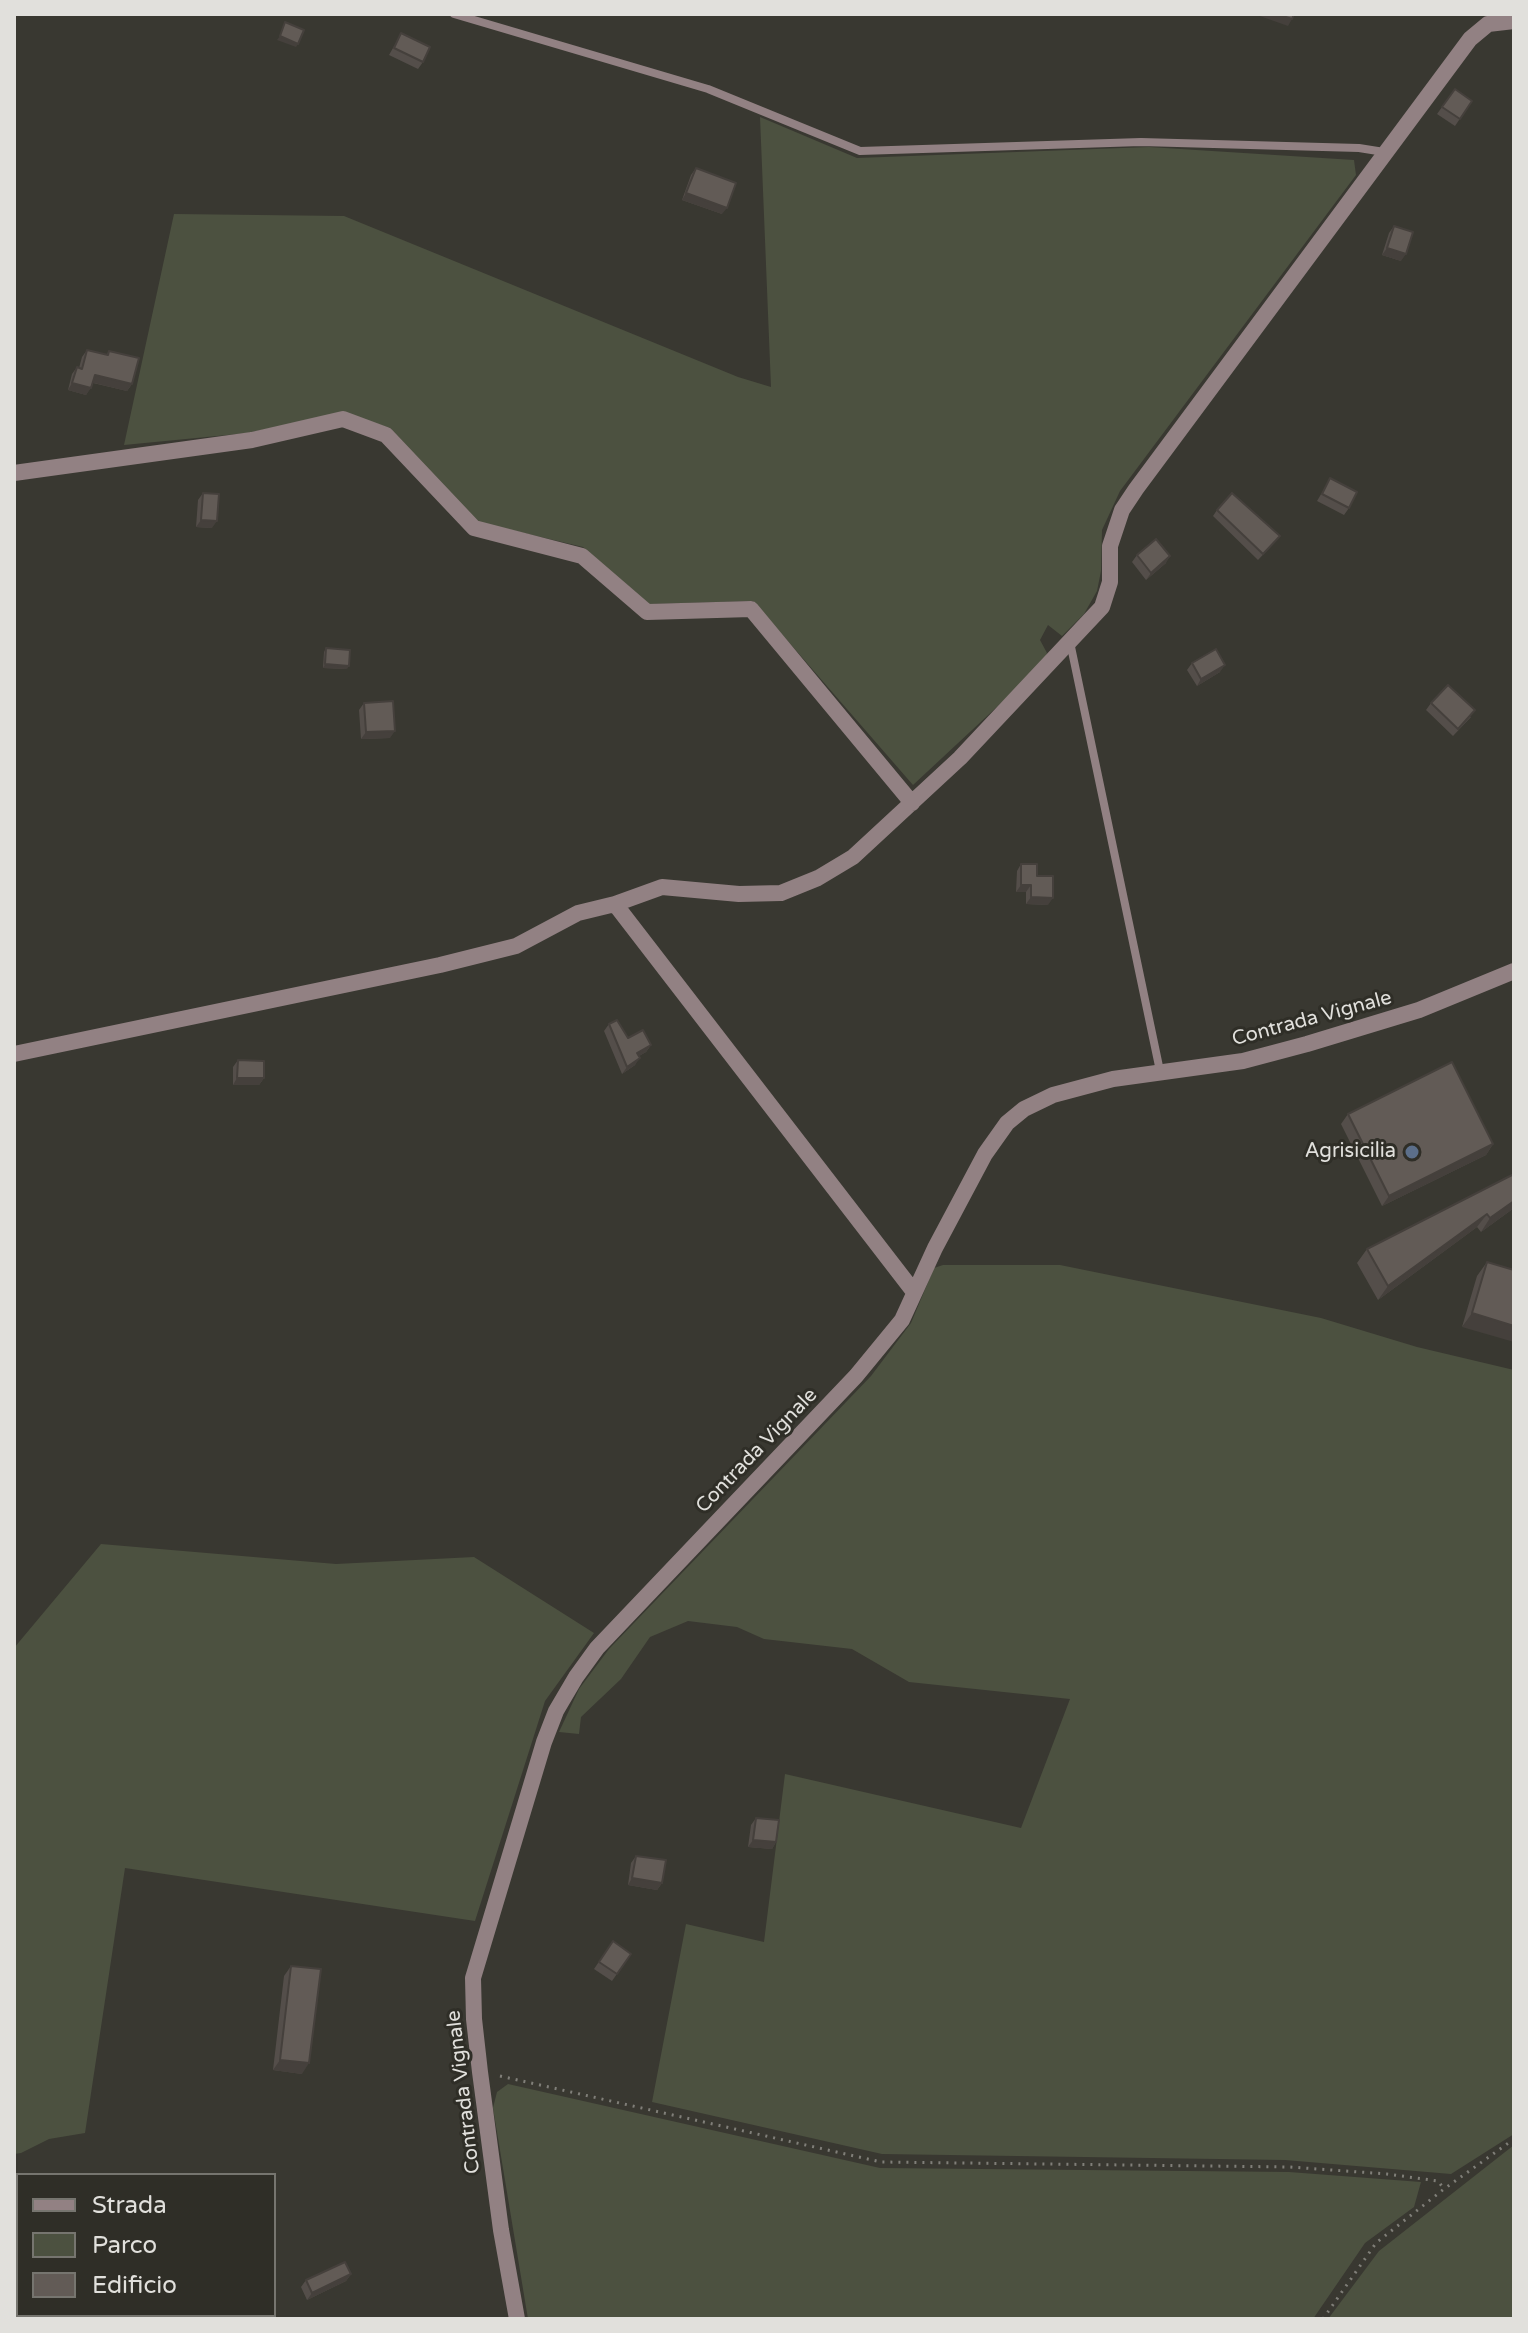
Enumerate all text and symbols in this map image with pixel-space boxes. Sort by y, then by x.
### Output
street label: Contrada Vignale [1230,986,1394,1052]
place label: Agrisicilia [1305,1140,1396,1164]
marker: Agrisicilia [1403,1143,1421,1161]
street label: Contrada Vignale [691,1384,823,1518]
street label: Contrada Vignale [442,2009,486,2175]
legend [16,2173,276,2317]
text: Strada [92,2191,167,2220]
text: Parco [92,2231,157,2260]
text: Edificio [92,2271,177,2300]

